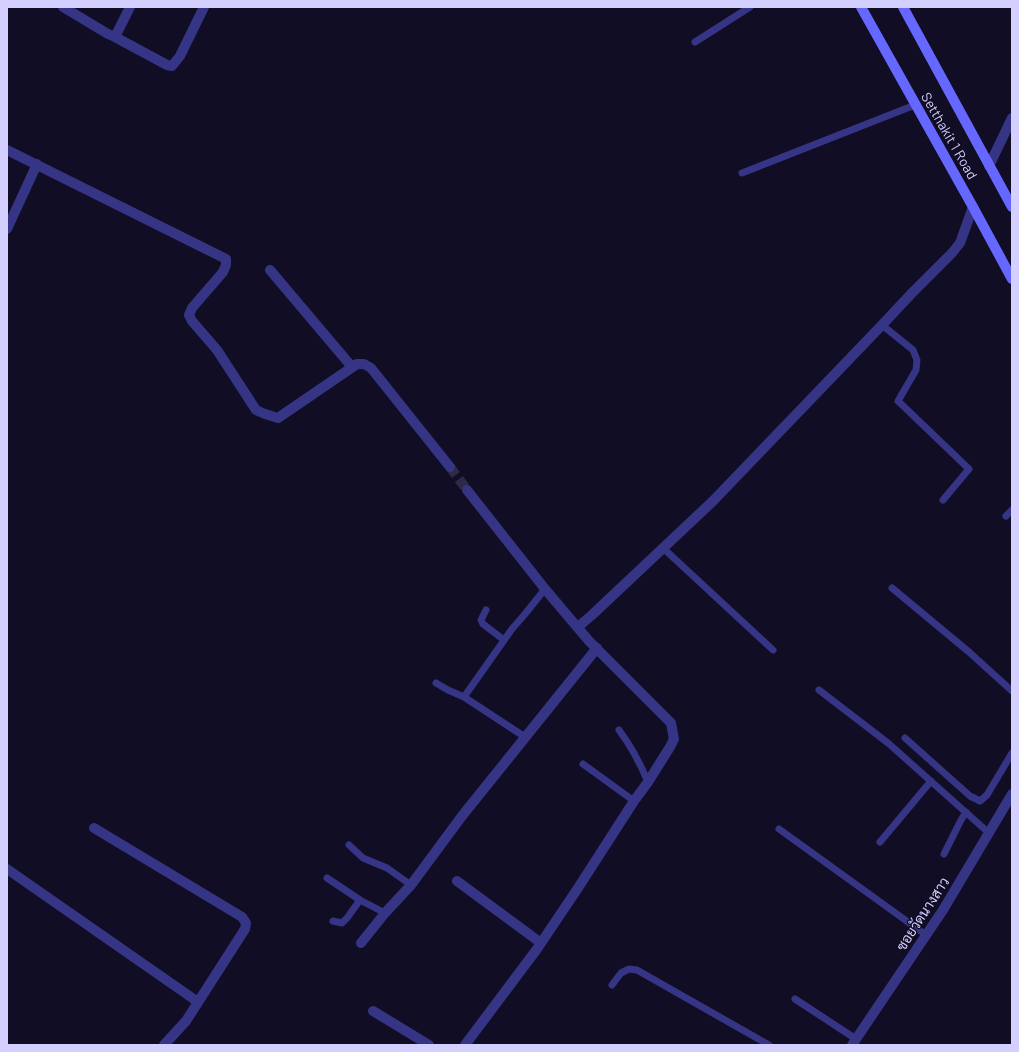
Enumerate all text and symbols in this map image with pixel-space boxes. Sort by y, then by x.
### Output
street label: Setthakit 1 Road [917,90,981,182]
street label: ซอยวัดนางสาว [893,874,953,954]

